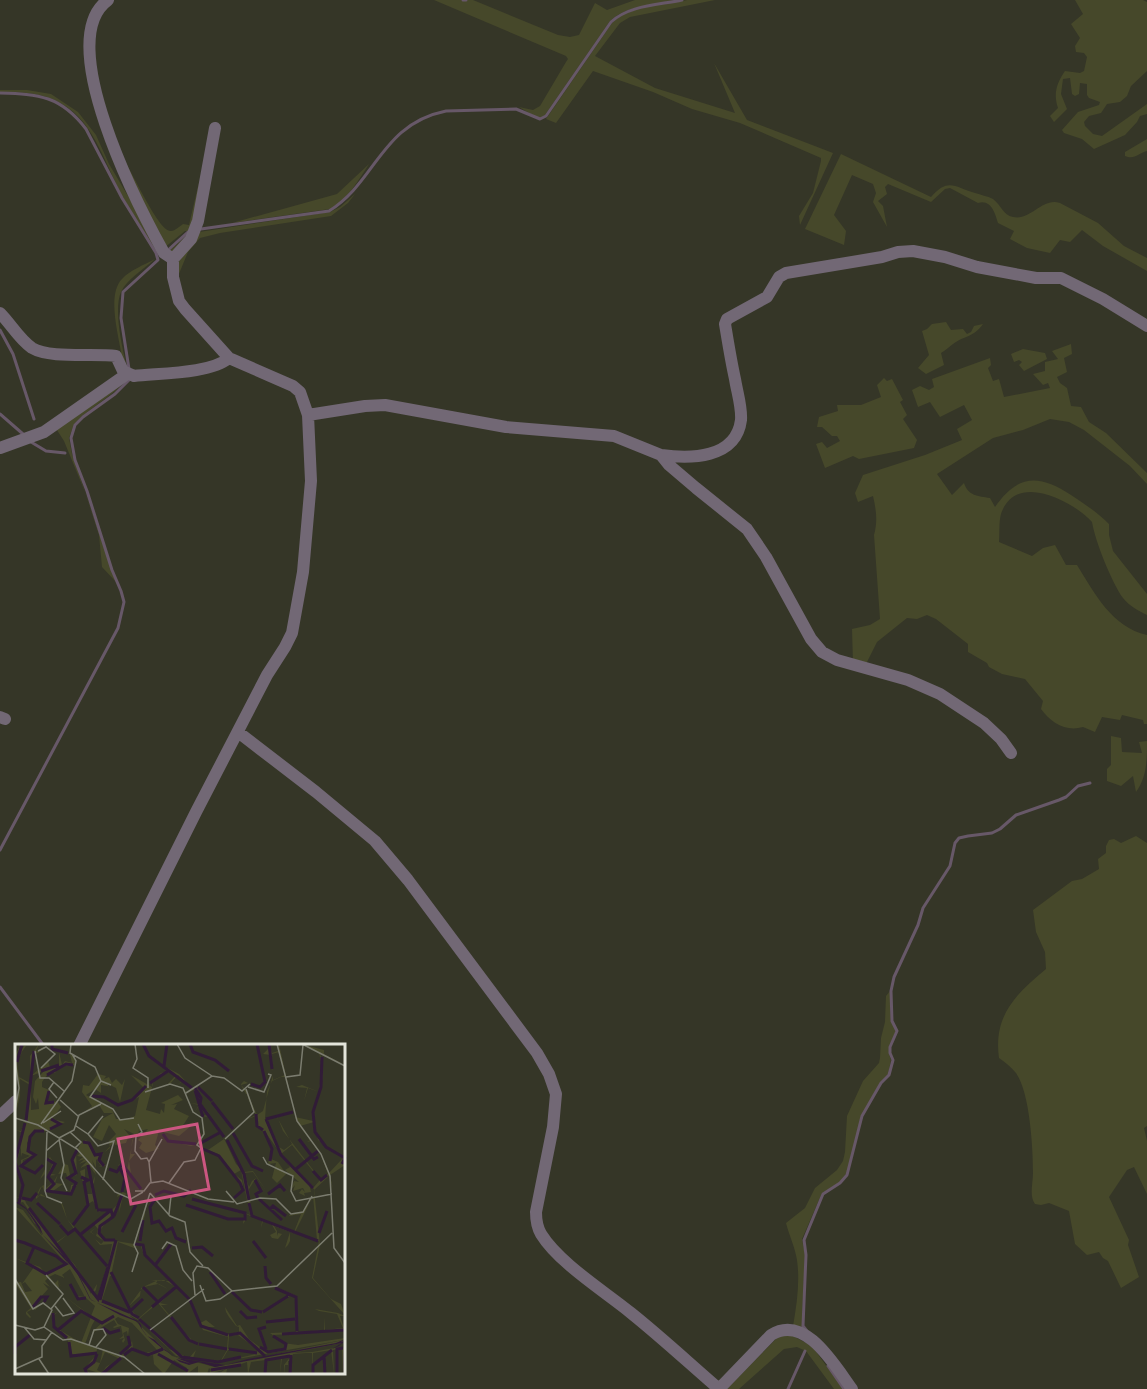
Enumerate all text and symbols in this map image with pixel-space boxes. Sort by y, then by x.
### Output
inset map [15,1044,345,1374]

